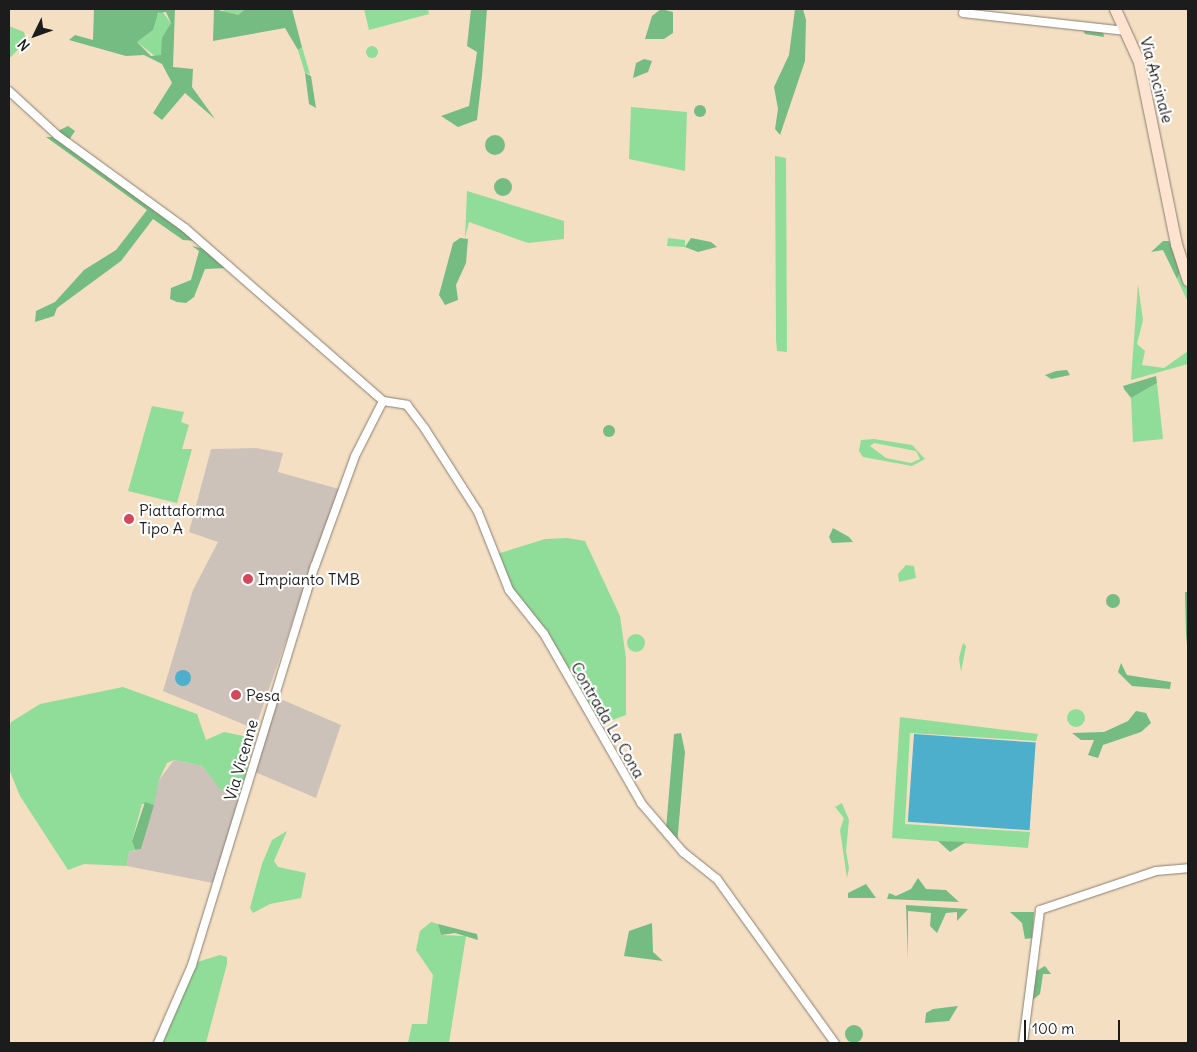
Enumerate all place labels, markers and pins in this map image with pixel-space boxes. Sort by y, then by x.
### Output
place label: Piattaforma Tipo A [139,500,225,538]
marker: Piattaforma Tipo A [123,513,135,525]
place label: Impianto TMB [258,569,360,589]
marker: Impianto TMB [242,573,254,585]
place label: Pesa [246,685,280,705]
marker: Pesa [230,689,242,701]

